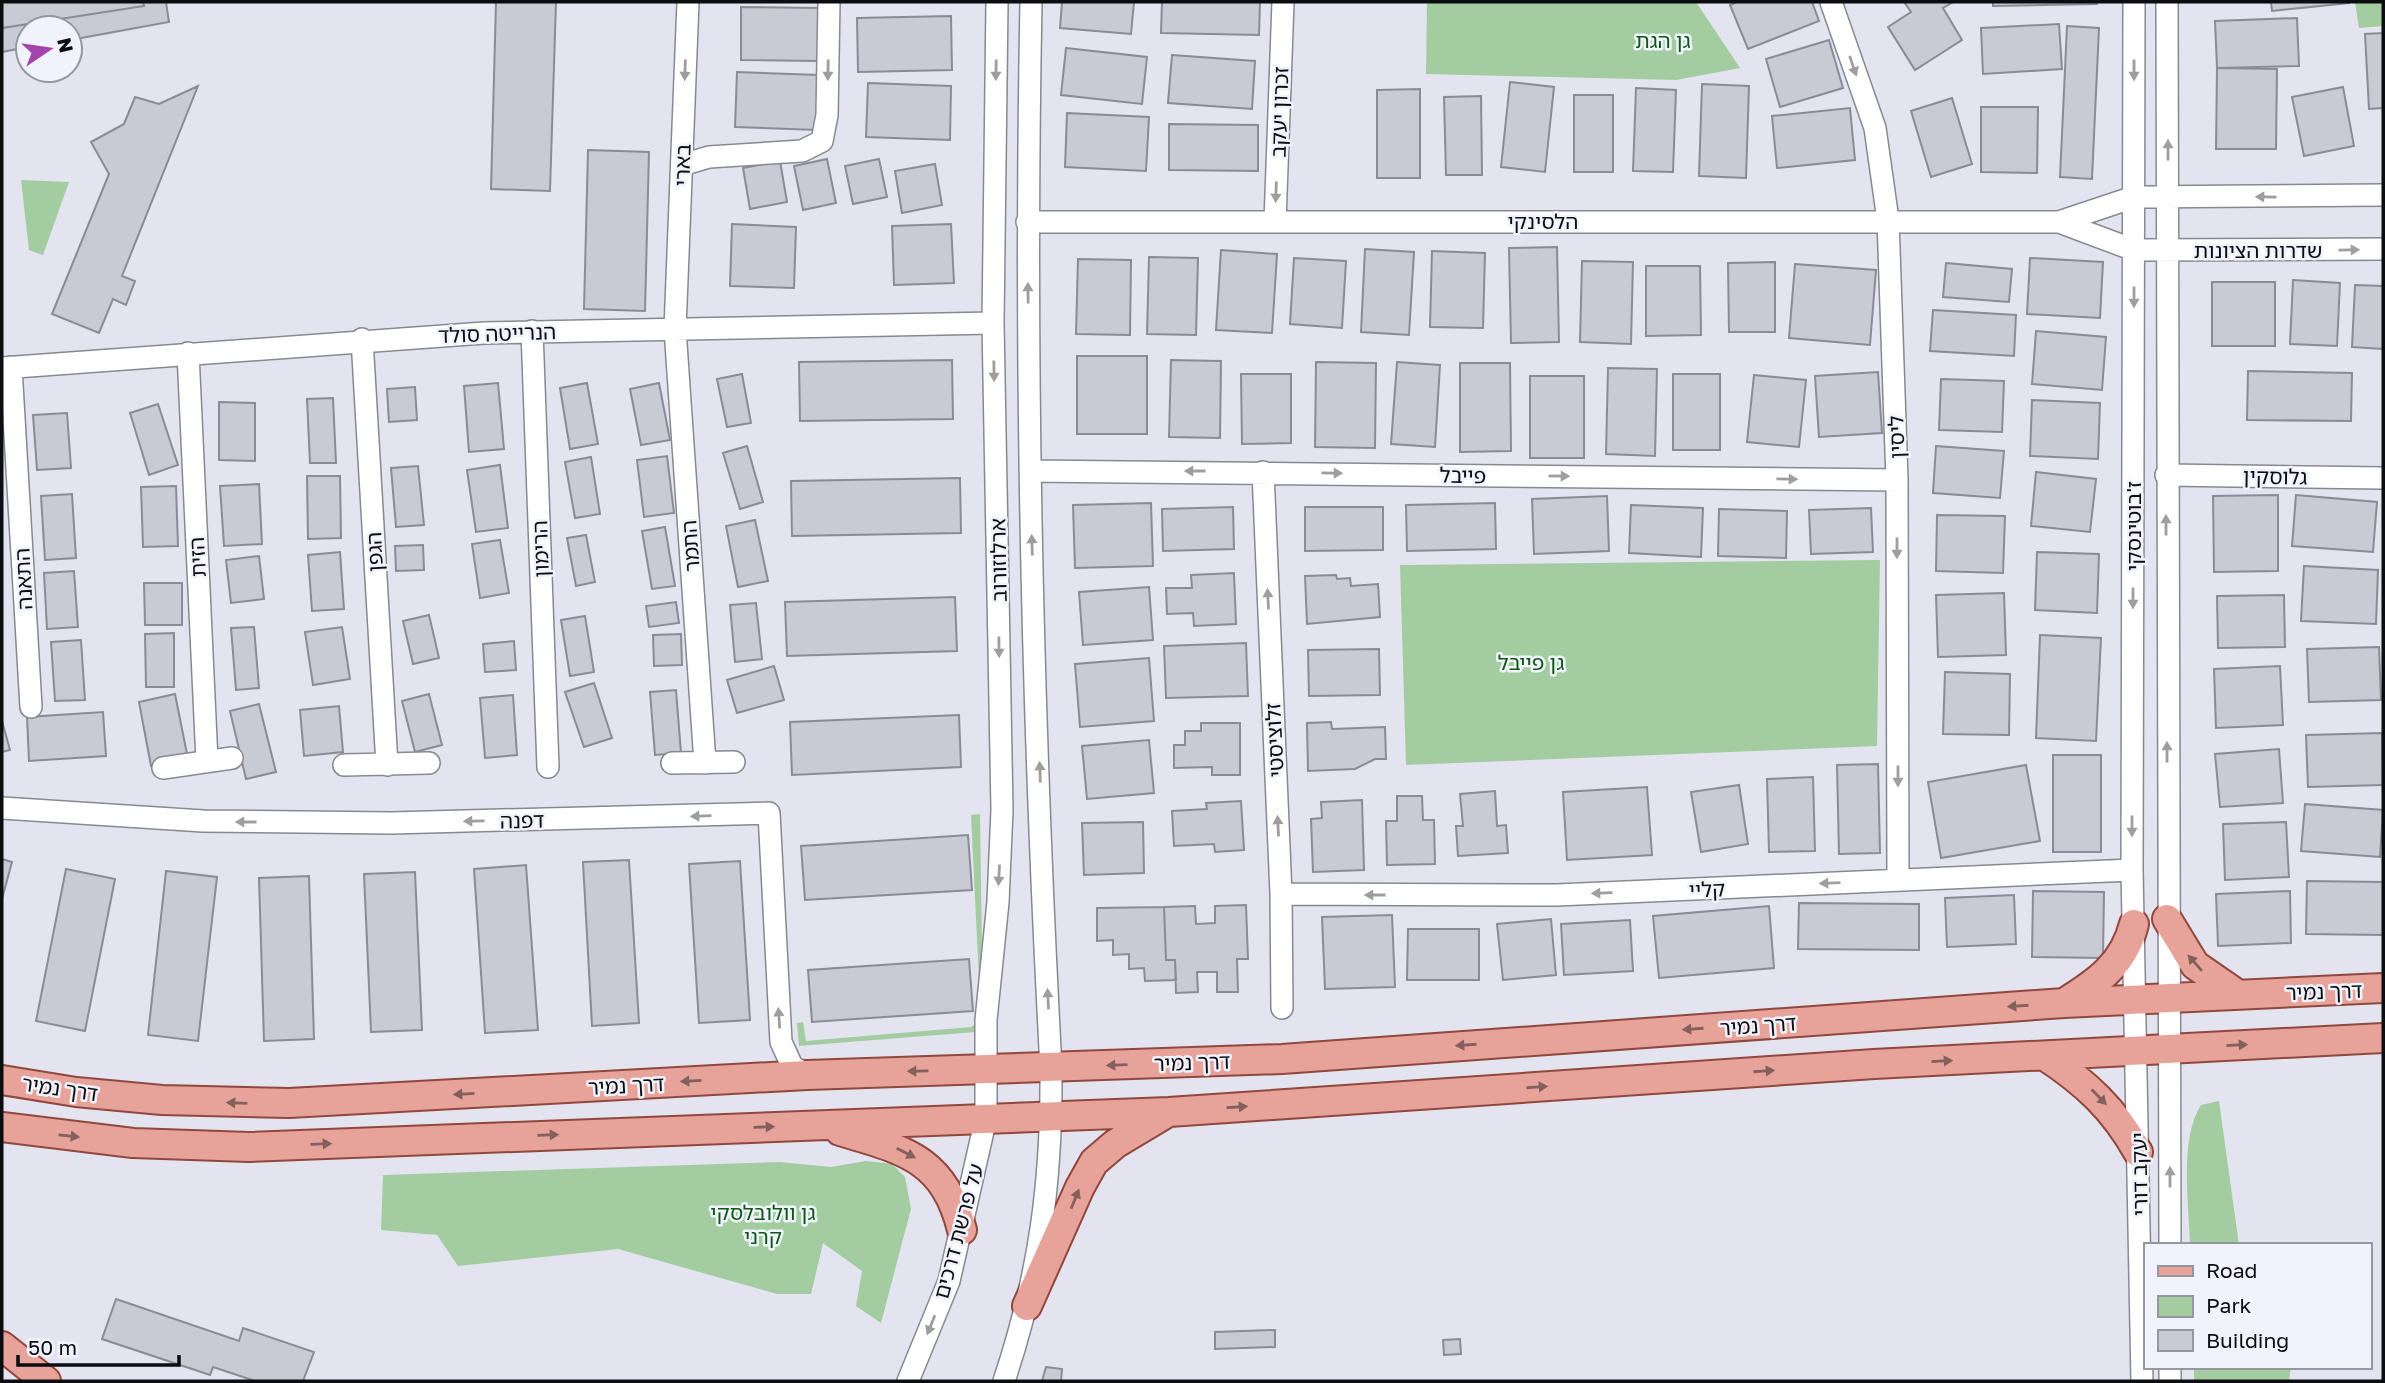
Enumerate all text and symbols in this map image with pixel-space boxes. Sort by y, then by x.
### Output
north arrow [14,14,84,84]
park label: גן הגת [1635,27,1691,53]
text: N [53,35,79,55]
one-way arrow [1848,56,1859,77]
one-way arrow [680,59,691,81]
one-way arrow [822,59,834,81]
one-way arrow [990,59,1002,81]
one-way arrow [2128,59,2140,81]
street label: זכרון יעקב [1264,66,1294,158]
one-way arrow [2162,139,2174,161]
street label: בארי [668,143,696,187]
one-way arrow [1270,182,1281,204]
one-way arrow [2255,191,2277,203]
street label: הלסינקי [1508,208,1578,234]
street label: שדרות הציונות [2194,237,2322,263]
one-way arrow [2338,244,2360,255]
one-way arrow [1022,282,1034,304]
one-way arrow [2128,287,2139,309]
street label: הנרייטה סולד [437,318,557,348]
one-way arrow [988,360,1000,382]
street label: ליסין [1882,415,1910,459]
street label: פייבל [1439,462,1487,488]
street label: גלוסקין [2243,462,2308,490]
one-way arrow [1184,465,1206,477]
one-way arrow [1321,467,1343,479]
one-way arrow [1548,470,1570,482]
one-way arrow [1776,473,1798,485]
street label: ז'בוטינסקי [2120,481,2146,571]
one-way arrow [2160,514,2172,536]
street label: ארלוזורוב [984,518,1012,602]
street label: התמר [675,519,705,573]
street label: הרימון [526,520,554,578]
street label: הגפן [360,531,388,573]
one-way arrow [1027,534,1038,556]
street label: הזית [183,536,211,578]
one-way arrow [1891,538,1903,560]
street label: התאנה [8,547,38,611]
one-way arrow [1262,588,1273,610]
one-way arrow [2127,588,2139,610]
one-way arrow [993,637,1005,659]
park label: גן פייבל [1498,649,1564,675]
street label: זלוציסטי [1259,702,1289,778]
one-way arrow [2161,741,2173,763]
one-way arrow [1034,761,1045,783]
one-way arrow [1892,765,1904,787]
street label: דפנה [500,807,544,833]
one-way arrow [690,810,712,821]
one-way arrow [463,815,485,827]
one-way arrow [1272,815,1283,837]
one-way arrow [2127,815,2138,837]
one-way arrow [235,816,257,828]
one-way arrow [994,864,1005,886]
street label: קליי [1688,875,1726,903]
one-way arrow [1818,878,1840,889]
one-way arrow [1591,888,1613,899]
one-way arrow [1364,889,1386,901]
one-way arrow [2187,954,2203,972]
street label: דרך נמיר [2285,977,2363,1005]
one-way arrow [1042,988,1053,1010]
one-way arrow [2007,1001,2029,1012]
one-way arrow [773,1007,784,1029]
street label: דרך נמיר [1719,1009,1797,1041]
one-way arrow [1682,1024,1704,1035]
one-way arrow [1455,1040,1477,1051]
one-way arrow [2226,1040,2248,1051]
street label: דרך נמיר [1153,1048,1231,1076]
one-way arrow [1931,1055,1953,1066]
one-way arrow [1106,1060,1128,1071]
one-way arrow [907,1065,929,1076]
one-way arrow [1753,1066,1775,1077]
street label: דרך נמיר [20,1070,100,1106]
street label: דרך נמיר [587,1070,665,1100]
one-way arrow [680,1076,702,1087]
one-way arrow [1526,1081,1548,1092]
one-way arrow [453,1088,475,1099]
one-way arrow [2090,1088,2106,1105]
one-way arrow [225,1098,247,1109]
one-way arrow [1226,1101,1248,1112]
one-way arrow [754,1121,776,1132]
one-way arrow [537,1130,559,1141]
one-way arrow [59,1131,81,1142]
street label: יעקב דורי [2125,1132,2153,1216]
one-way arrow [310,1139,332,1150]
one-way arrow [896,1146,916,1158]
street label: על פרשת דרכים [927,1160,989,1302]
one-way arrow [2164,1165,2176,1187]
one-way arrow [1069,1189,1080,1210]
park label: גן וולובלסקי קרני [710,1199,816,1249]
legend [2144,1243,2371,1369]
text: Road [2206,1257,2257,1283]
text: Park [2206,1292,2252,1318]
one-way arrow [925,1315,936,1336]
scale bar [18,1324,178,1368]
text: Building [2206,1327,2289,1353]
text: 50 m [28,1334,77,1360]

